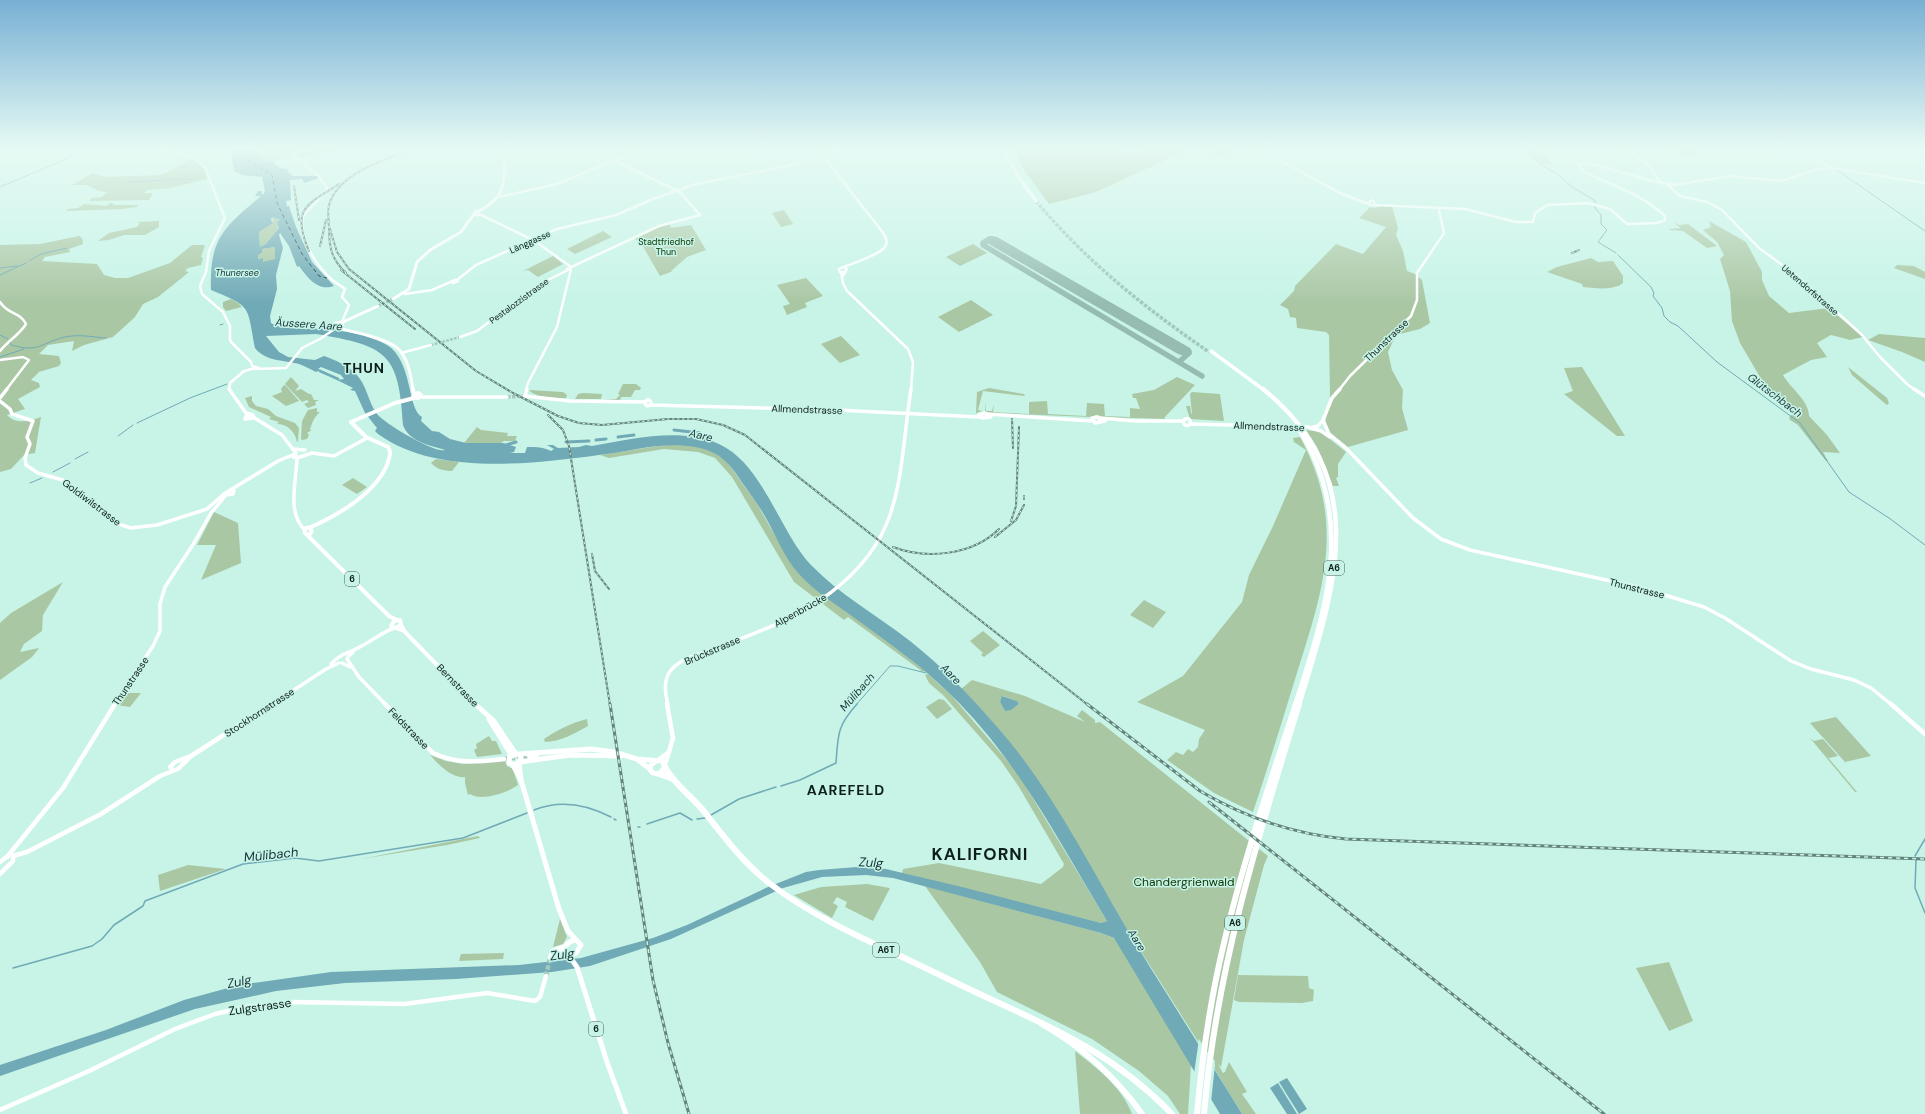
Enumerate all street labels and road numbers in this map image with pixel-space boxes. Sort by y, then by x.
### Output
street label: Länggasse [508,228,552,256]
street label: Uetendorfstrasse [1779,262,1841,318]
street label: Pestalozzistrasse [487,275,551,327]
street label: Thunstrasse [1362,316,1411,365]
street label: Allmendstrasse [771,402,843,417]
street label: Allmendstrasse [1233,419,1305,434]
street label: Goldiwilstrasse [60,476,124,529]
road number: A6 [1324,561,1344,575]
road number: 6 [345,572,359,586]
street label: Thunstrasse [1608,575,1666,602]
street label: Alpenbrücke [772,590,829,630]
street label: Brückstrasse [682,633,742,668]
street label: Thunstrasse [109,654,152,708]
street label: Bernstrasse [434,661,482,710]
street label: Stockhornstrasse [222,685,297,740]
street label: Feldstrasse [386,705,432,752]
road number: A6 [1225,916,1245,930]
road number: A6T [873,943,899,957]
street label: Zulgstrasse [228,995,293,1019]
road number: 6 [589,1022,603,1036]

